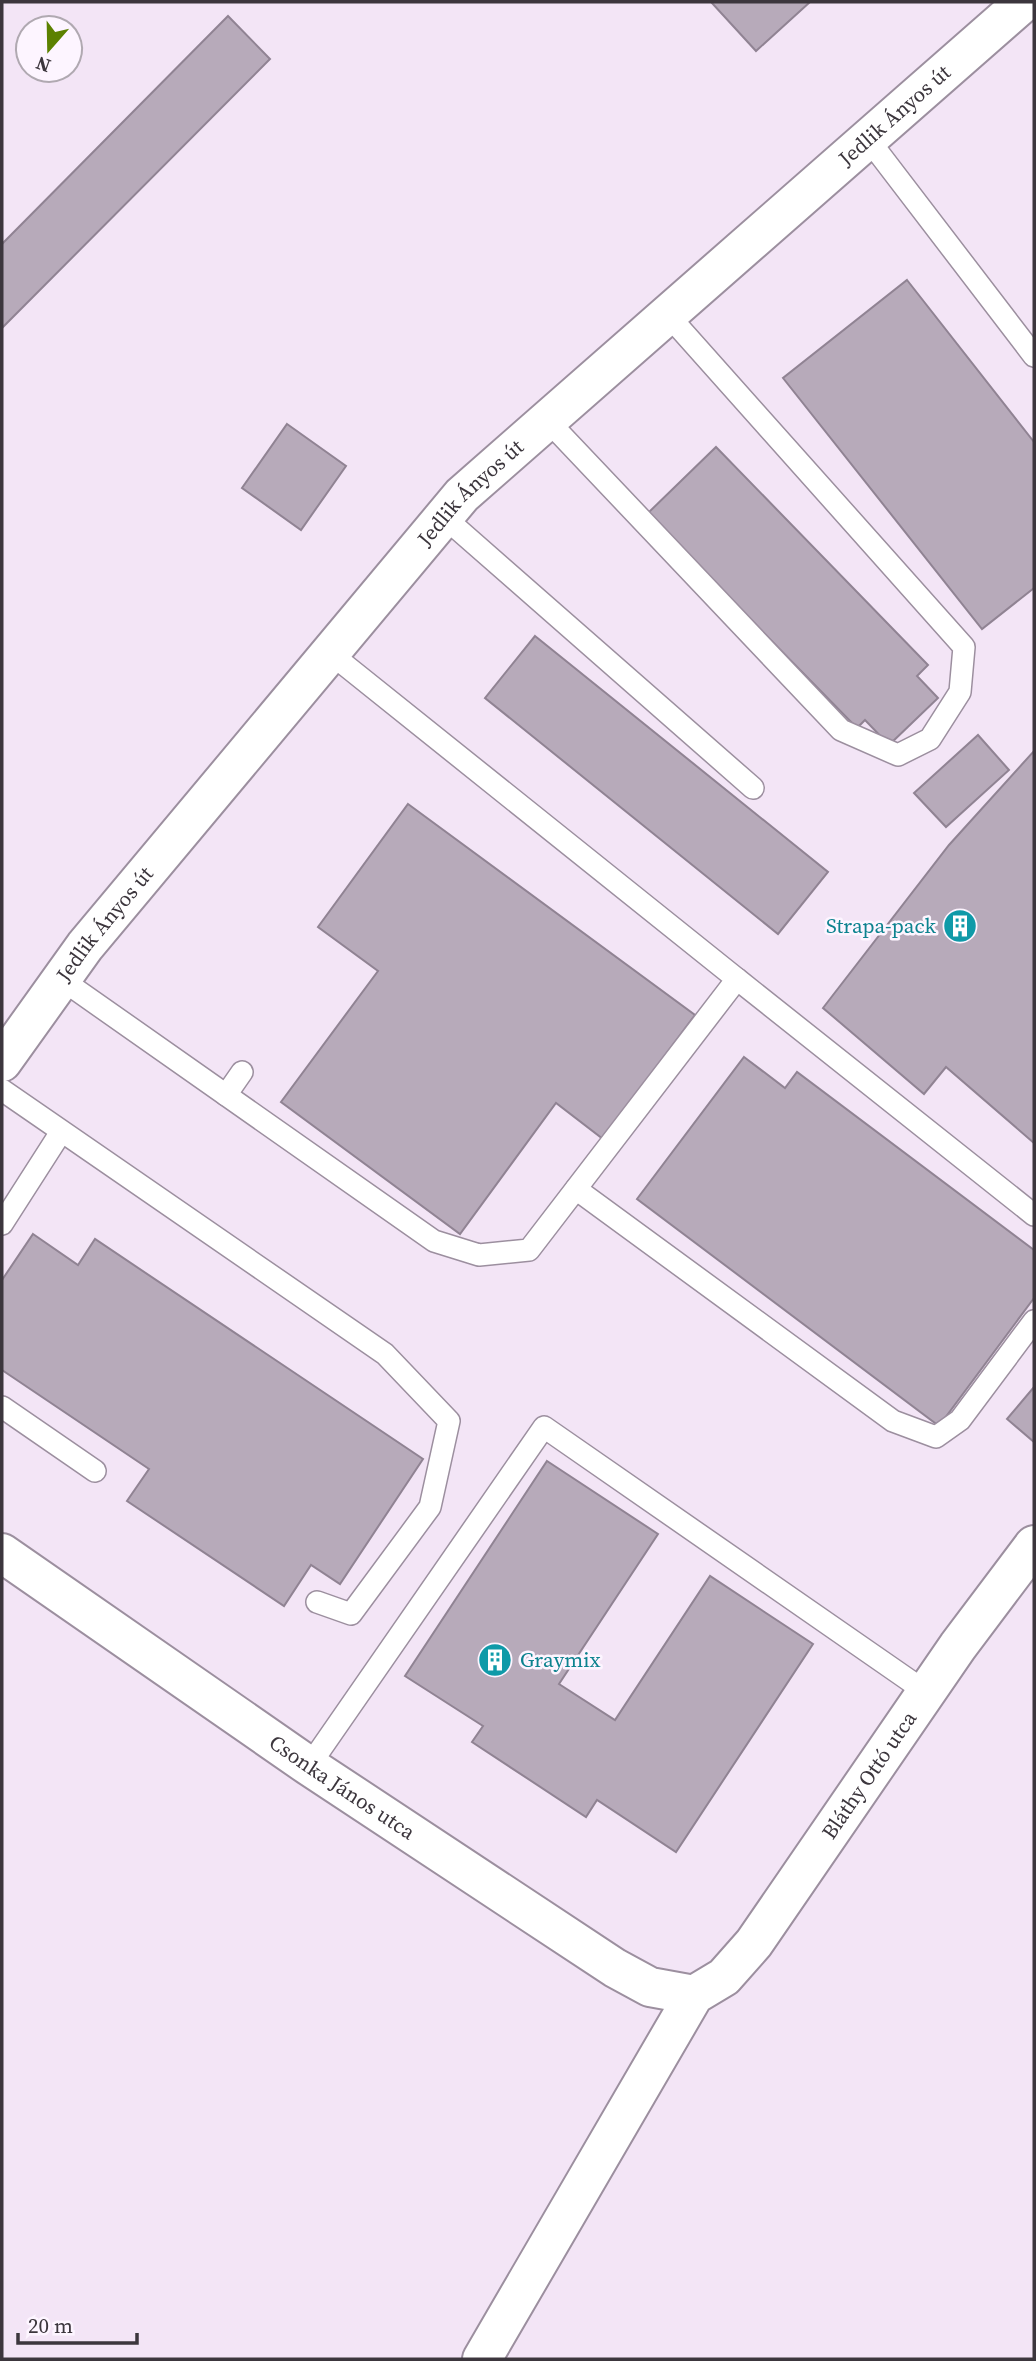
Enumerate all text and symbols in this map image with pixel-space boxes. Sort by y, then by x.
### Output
north arrow [14,14,84,84]
text: N [32,50,54,80]
street label: Jedlik Ányos út [831,58,957,173]
street label: Jedlik Ányos út [410,432,530,553]
street label: Jedlik Ányos út [49,860,160,988]
building icon: Strapa-pack [941,907,979,945]
place label: Strapa-pack [826,911,937,940]
building icon: Graymix [476,1641,514,1679]
place label: Graymix [520,1645,600,1674]
street label: Bláthy Ottó utca [815,1705,923,1845]
street label: Csonka János utca [264,1728,421,1846]
scale bar [18,2302,136,2346]
text: 20 m [28,2311,73,2340]

